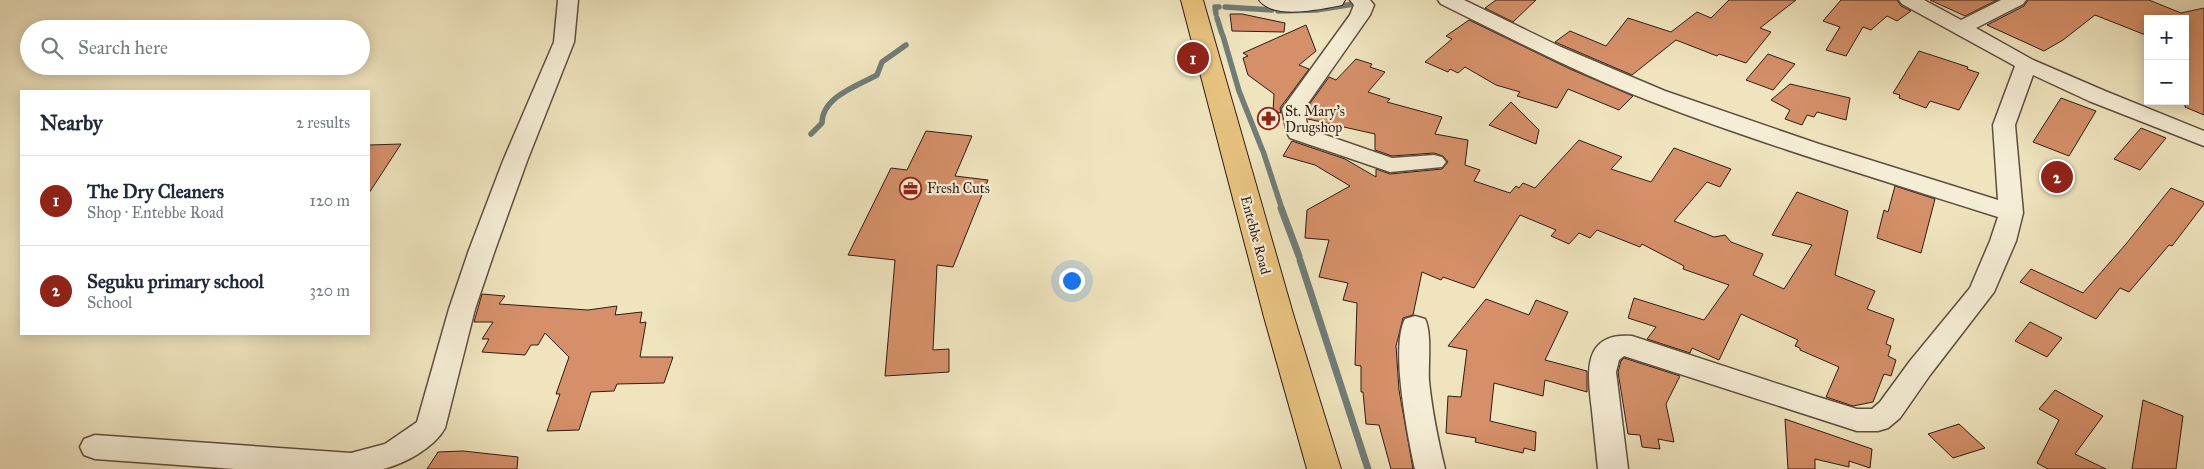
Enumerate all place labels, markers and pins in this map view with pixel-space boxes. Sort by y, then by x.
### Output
pin: 1 [1177,39,1209,77]
place label: St. Mary's Drugshop [1285,103,1345,136]
pharmacy icon: St. Mary's Drugshop [1257,107,1281,131]
pin: 2 [2041,158,2073,196]
office icon: Fresh Cuts [899,176,923,200]
place label: Fresh Cuts [927,180,990,197]

